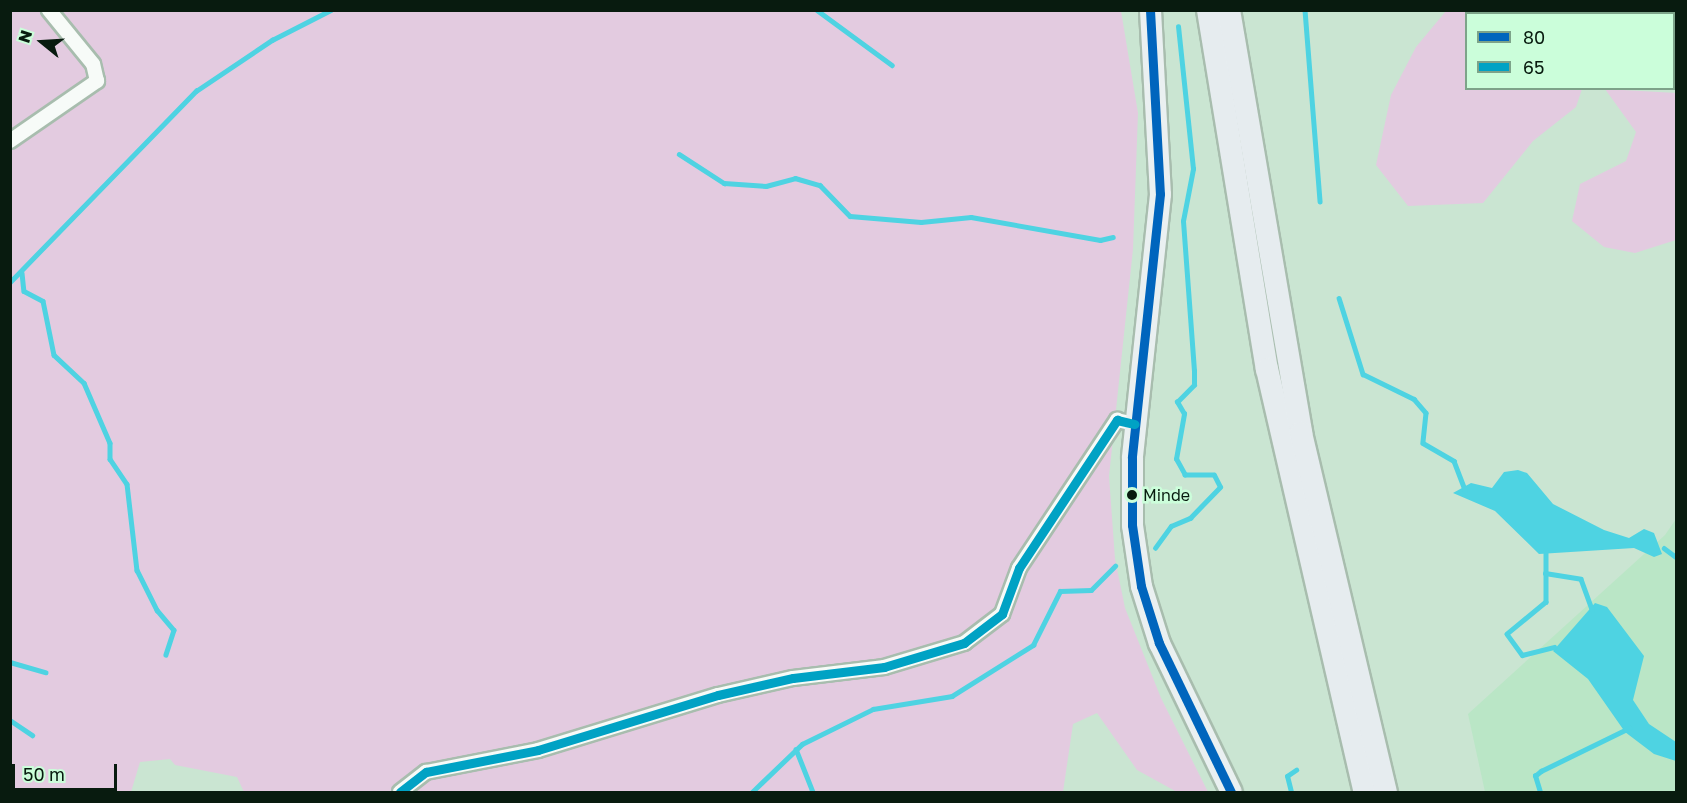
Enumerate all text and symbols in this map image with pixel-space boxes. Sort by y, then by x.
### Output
north arrow [12,12,72,72]
legend [1465,12,1675,90]
text: 80 [1523,26,1545,48]
text: N [13,28,36,45]
text: 65 [1523,56,1544,78]
place label: Minde [1143,485,1190,505]
marker: Minde [1126,489,1138,501]
scale bar [15,752,120,790]
text: 50 m [23,763,65,785]

